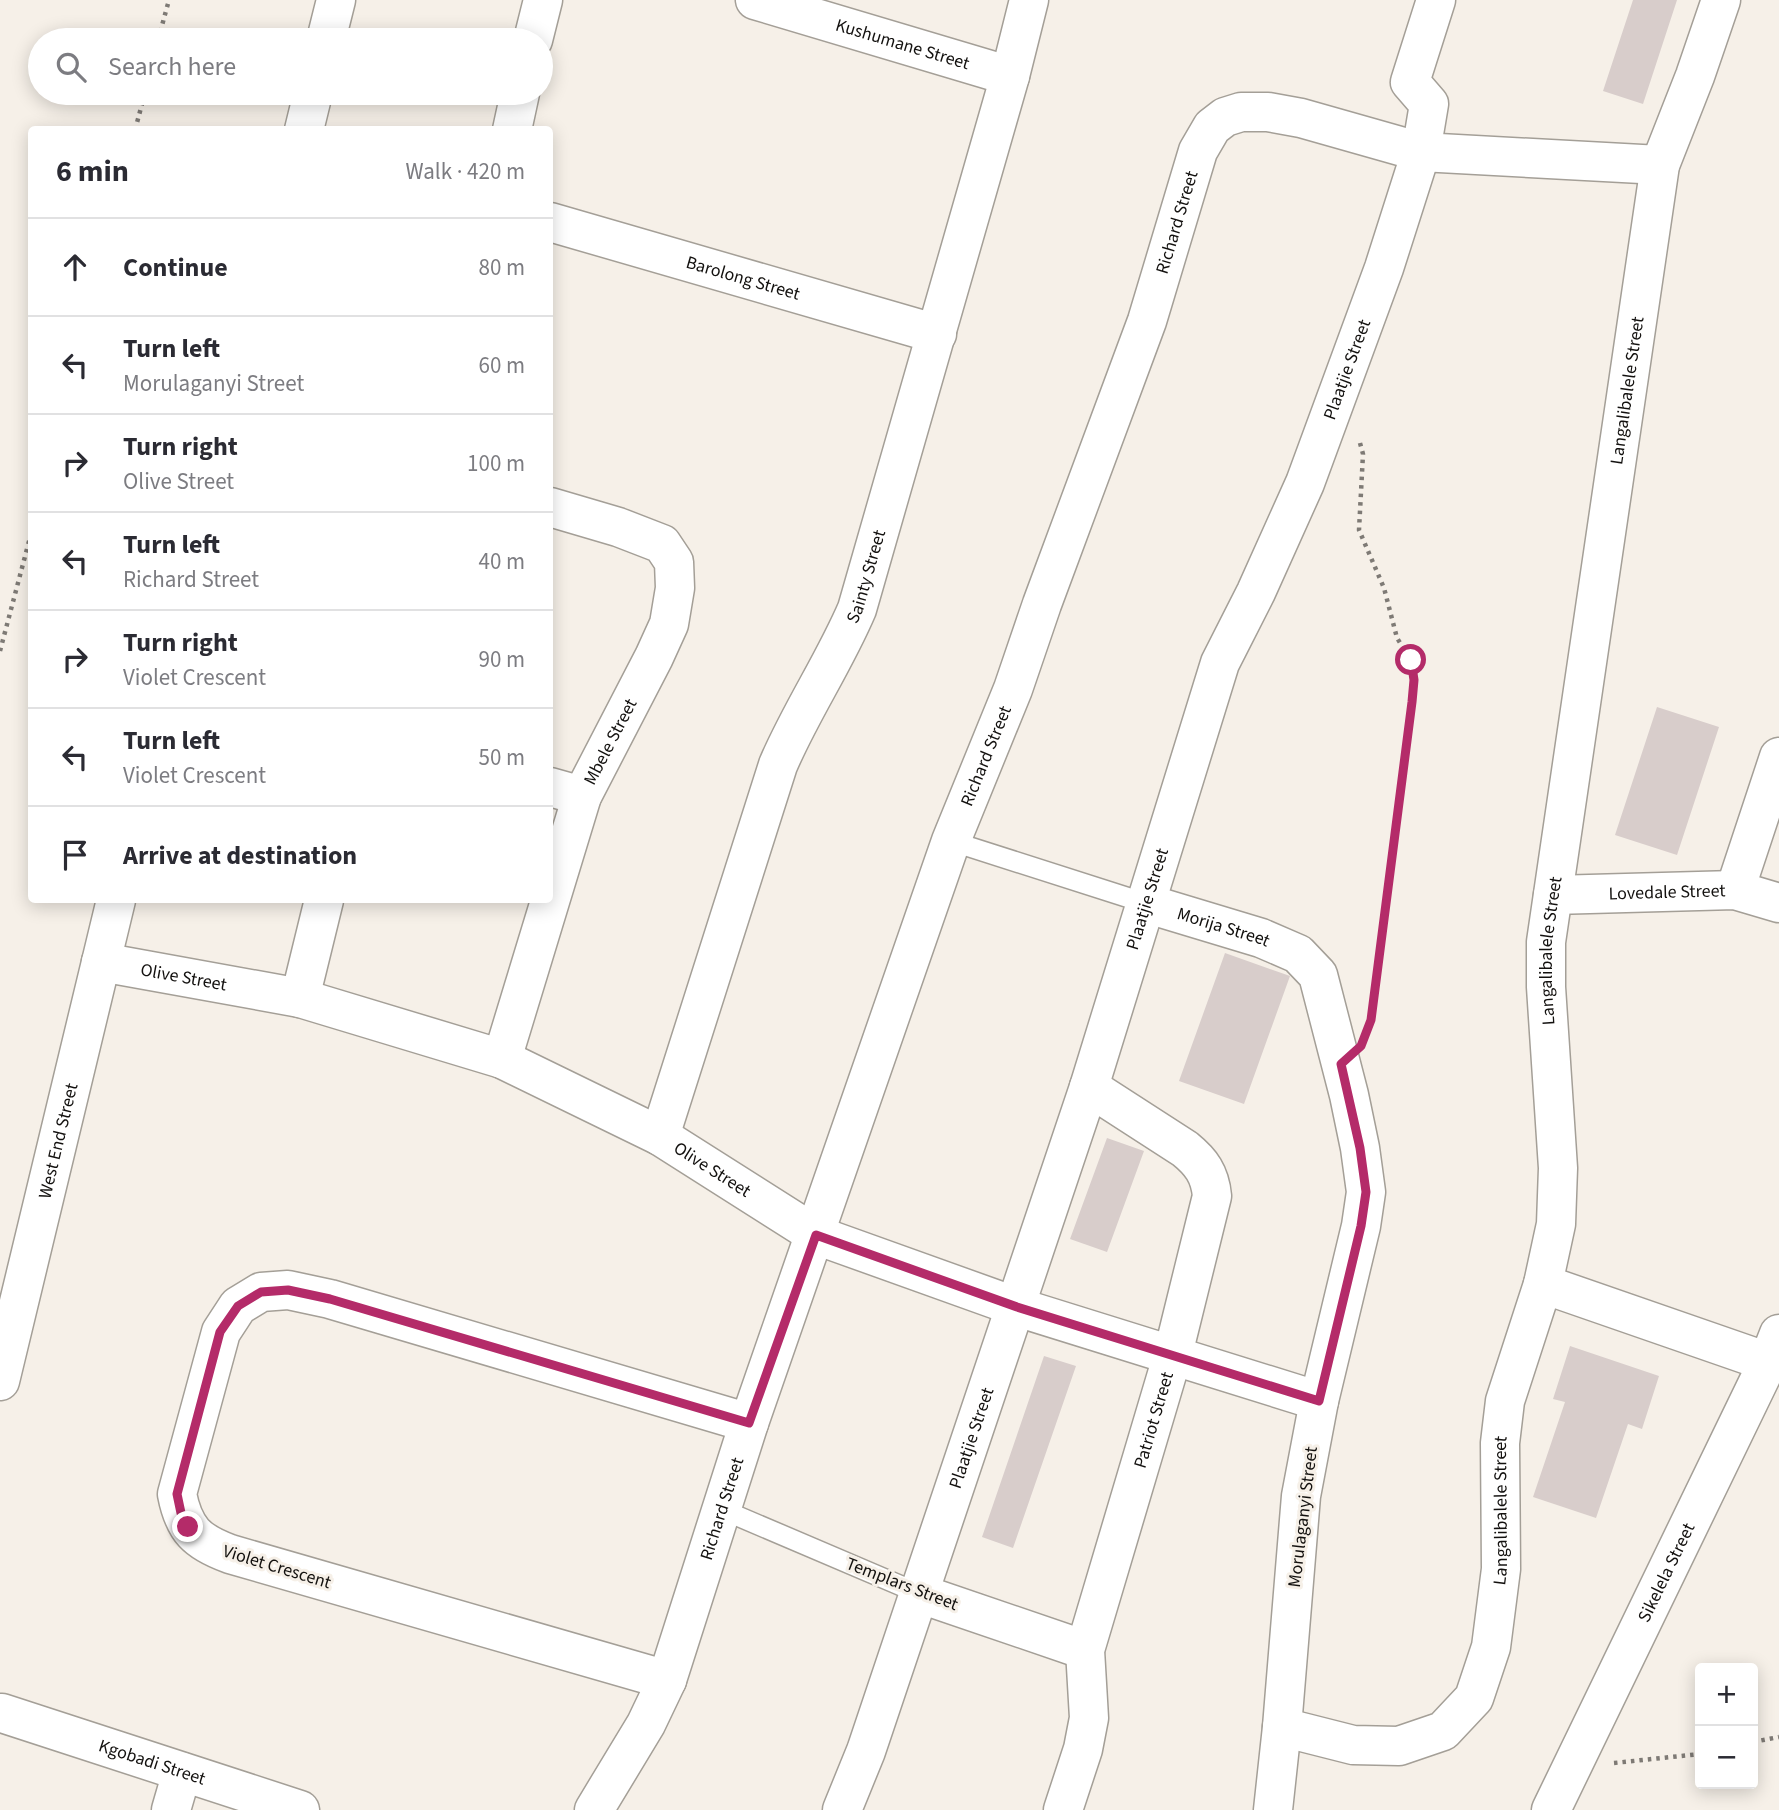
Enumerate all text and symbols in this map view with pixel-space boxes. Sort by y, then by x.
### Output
street label: Kushumane Street [833,12,973,76]
search box [28,28,553,105]
icon: search [52,48,90,86]
text: Search here [108,48,236,85]
text: 6 min [56,150,129,193]
text: Walk · 420 m [406,155,525,188]
street label: Richard Street [1149,168,1204,277]
icon: ahead [56,248,94,286]
text: Continue [123,249,228,286]
street label: Barolong Street [683,250,803,306]
text: 80 m [478,251,525,284]
street label: Langalibalele Street [1604,315,1650,466]
street label: Plaatjie Street [1317,316,1377,423]
text: Turn left [123,330,220,367]
icon: left [56,346,94,384]
text: 60 m [478,349,525,382]
text: Morulaganyi Street [123,367,304,400]
text: Turn right [123,428,238,465]
icon: right [56,444,94,482]
text: 100 m [467,447,525,480]
text: Olive Street [123,465,234,498]
text: Turn left [123,526,220,563]
street label: Sainty Street [840,527,892,627]
icon: left [56,542,94,580]
text: 40 m [478,545,525,578]
text: Richard Street [123,563,259,596]
text: Turn right [123,624,238,661]
icon: right [56,640,94,678]
text: 90 m [478,643,525,676]
route start [1395,644,1426,675]
text: Violet Crescent [123,661,266,694]
street label: Mbele Street [577,694,643,789]
street label: Richard Street [954,702,1017,810]
text: Turn left [123,722,220,759]
icon: left [56,738,94,776]
text: 50 m [478,741,525,774]
text: Violet Crescent [123,759,266,792]
icon: arrive [56,836,94,874]
text: Arrive at destination [123,837,357,874]
street label: Plaatjie Street [1120,845,1175,953]
street label: Langalibalele Street [1534,875,1568,1026]
street label: Lovedale Street [1608,878,1726,906]
street label: Morija Street [1174,901,1274,953]
street label: Olive Street [139,957,229,997]
street label: West End Street [32,1081,84,1201]
street label: Olive Street [669,1135,756,1203]
street label: Patriot Street [1127,1369,1180,1471]
street label: Plaatjie Street [943,1384,1000,1492]
street label: Langalibalele Street [1487,1434,1514,1586]
street label: Morulaganyi Street [1282,1445,1324,1589]
street label: Richard Street [694,1454,750,1563]
route end [172,1511,203,1542]
street label: Sikelela Street [1631,1519,1701,1626]
street label: Violet Crescent [220,1539,334,1595]
street label: Templars Street [842,1551,962,1617]
map controls [1695,1663,1758,1789]
button: + [1695,1663,1758,1726]
button: − [1695,1726,1758,1789]
street label: Kgobadi Street [96,1733,209,1791]

